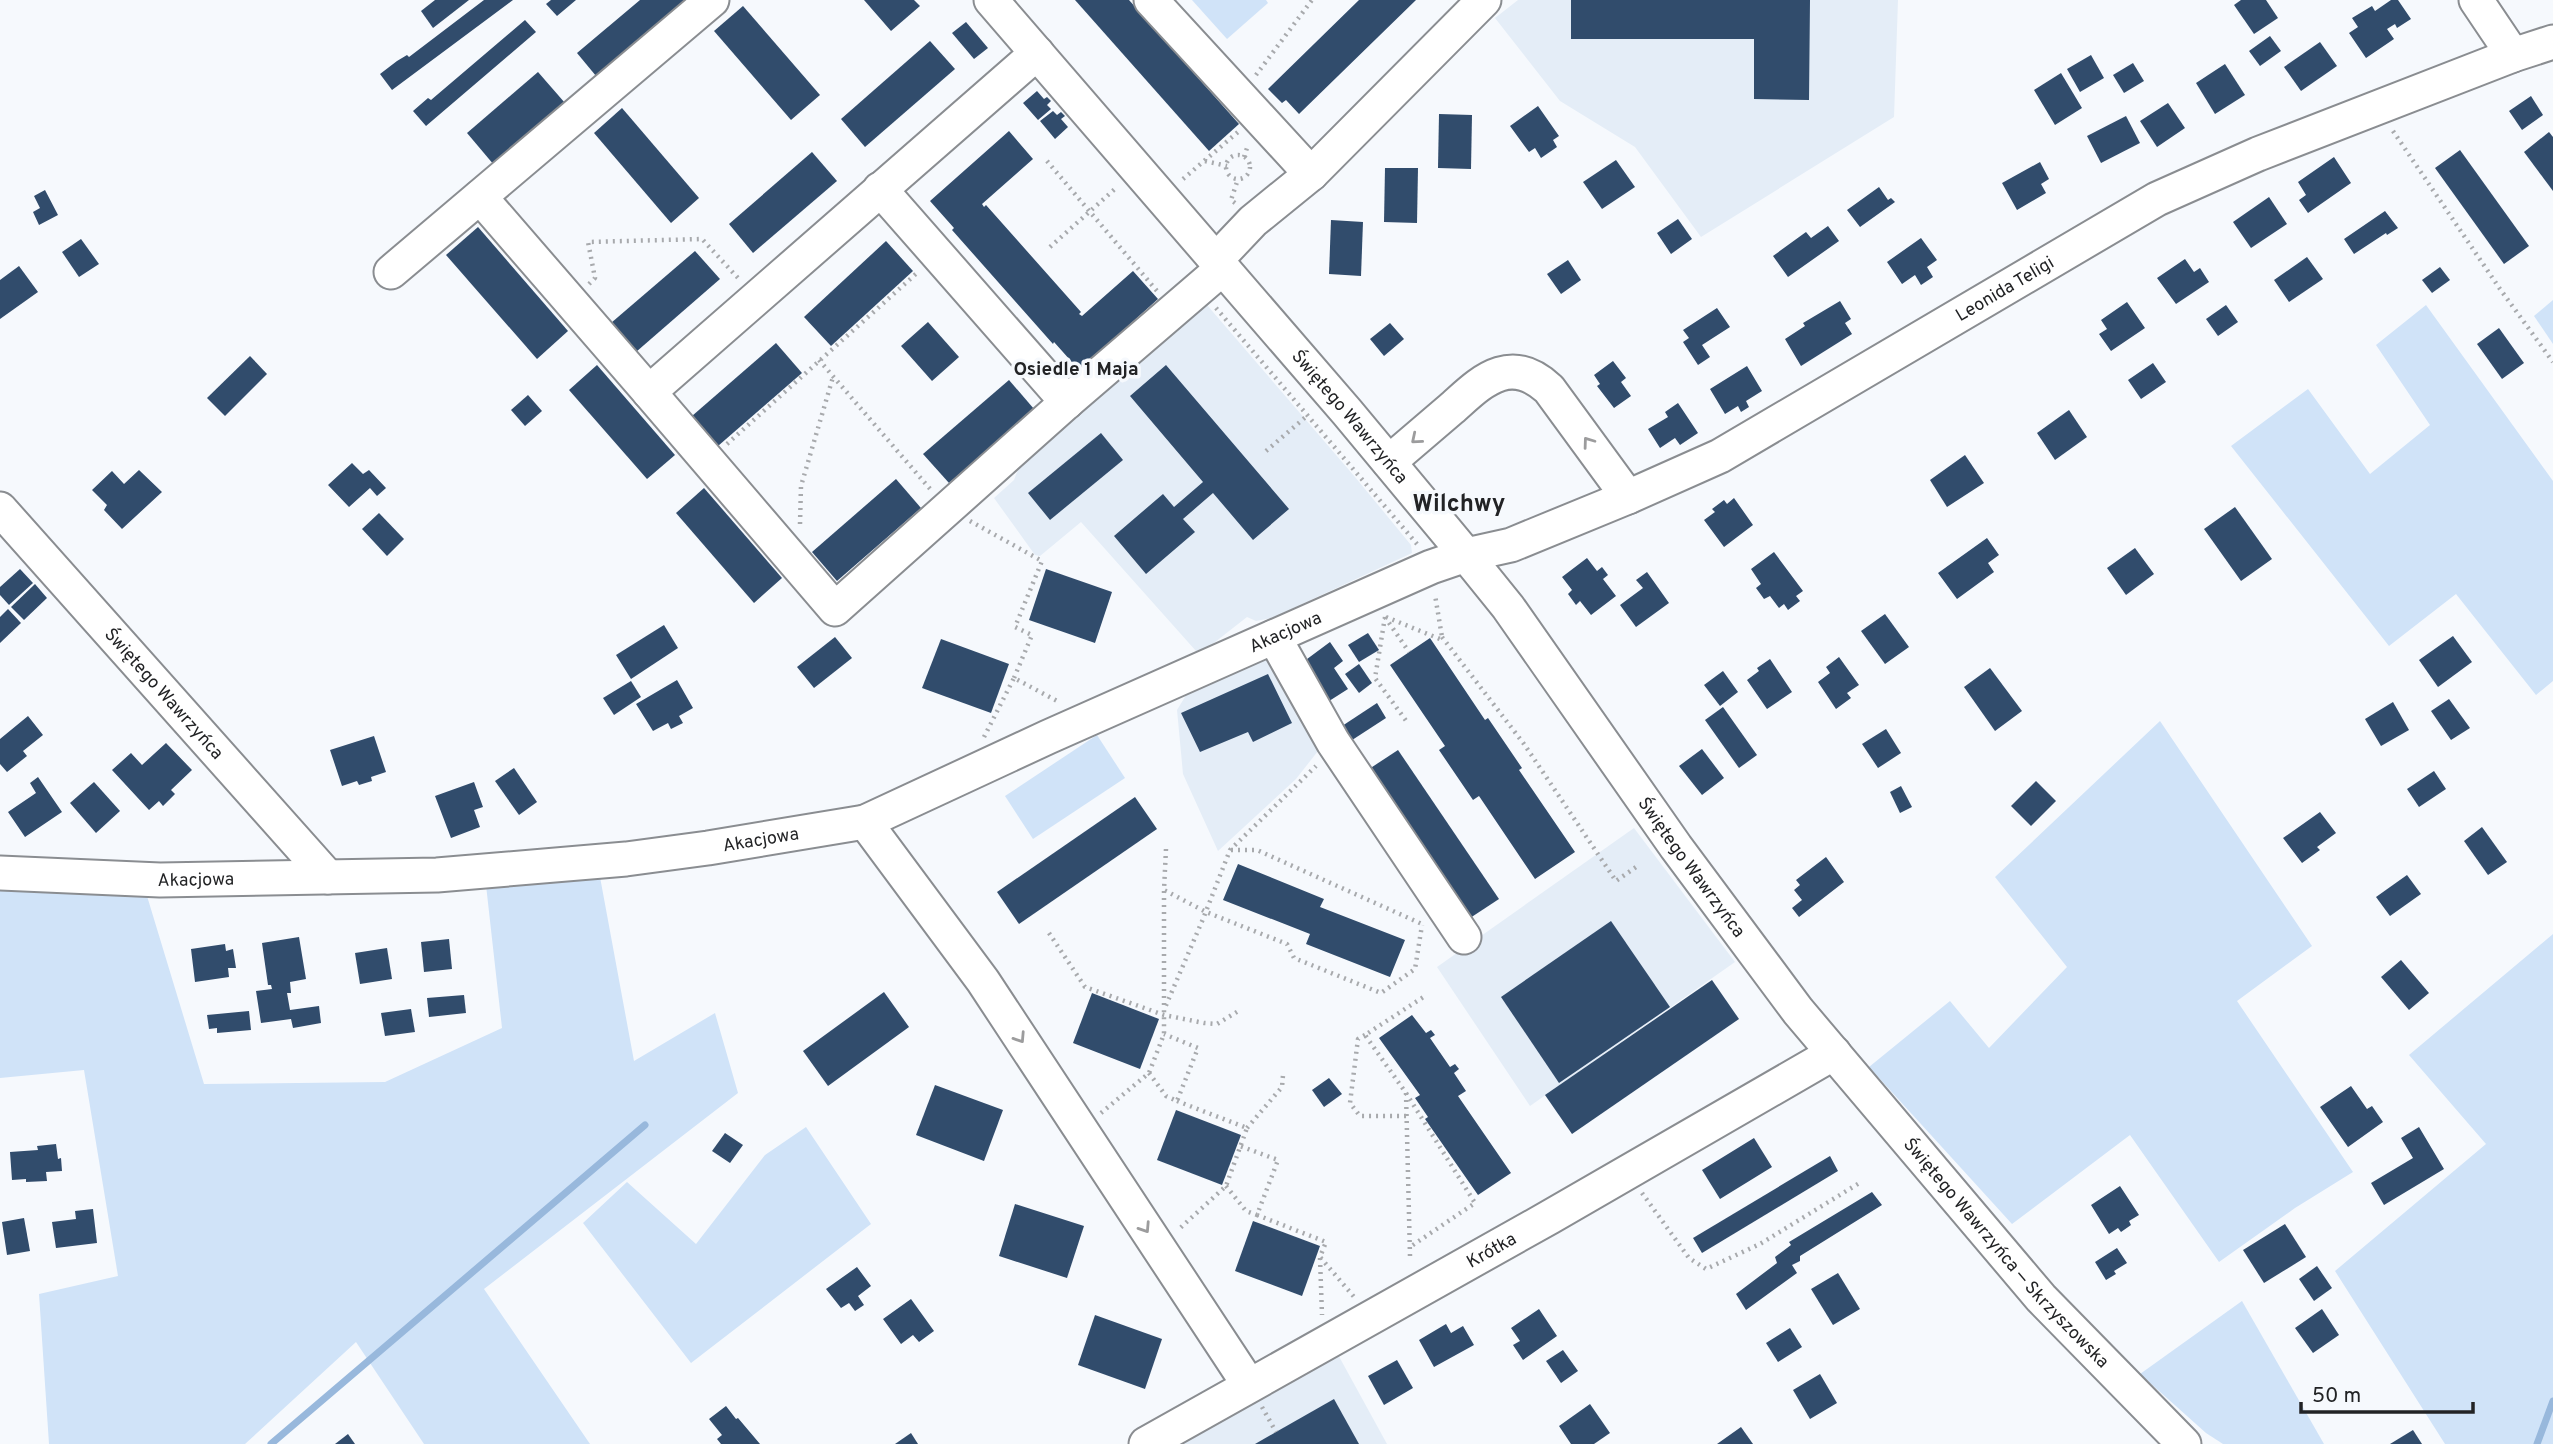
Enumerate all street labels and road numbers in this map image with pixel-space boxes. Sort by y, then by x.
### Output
street label: Leonida Teligi [1952,252,2059,328]
street label: Świętego Wawrzyńca [1286,345,1412,489]
street label: Akacjowa [1246,607,1326,659]
street label: Świętego Wawrzyńca [99,623,228,765]
street label: Świętego Wawrzyńca [1632,792,1750,943]
street label: Akacjowa [721,823,801,858]
street label: Akacjowa [157,869,234,893]
street label: Świętego Wawrzyńca — Skrzyszowska [1898,1133,2113,1374]
street label: Krótka [1463,1228,1521,1274]

